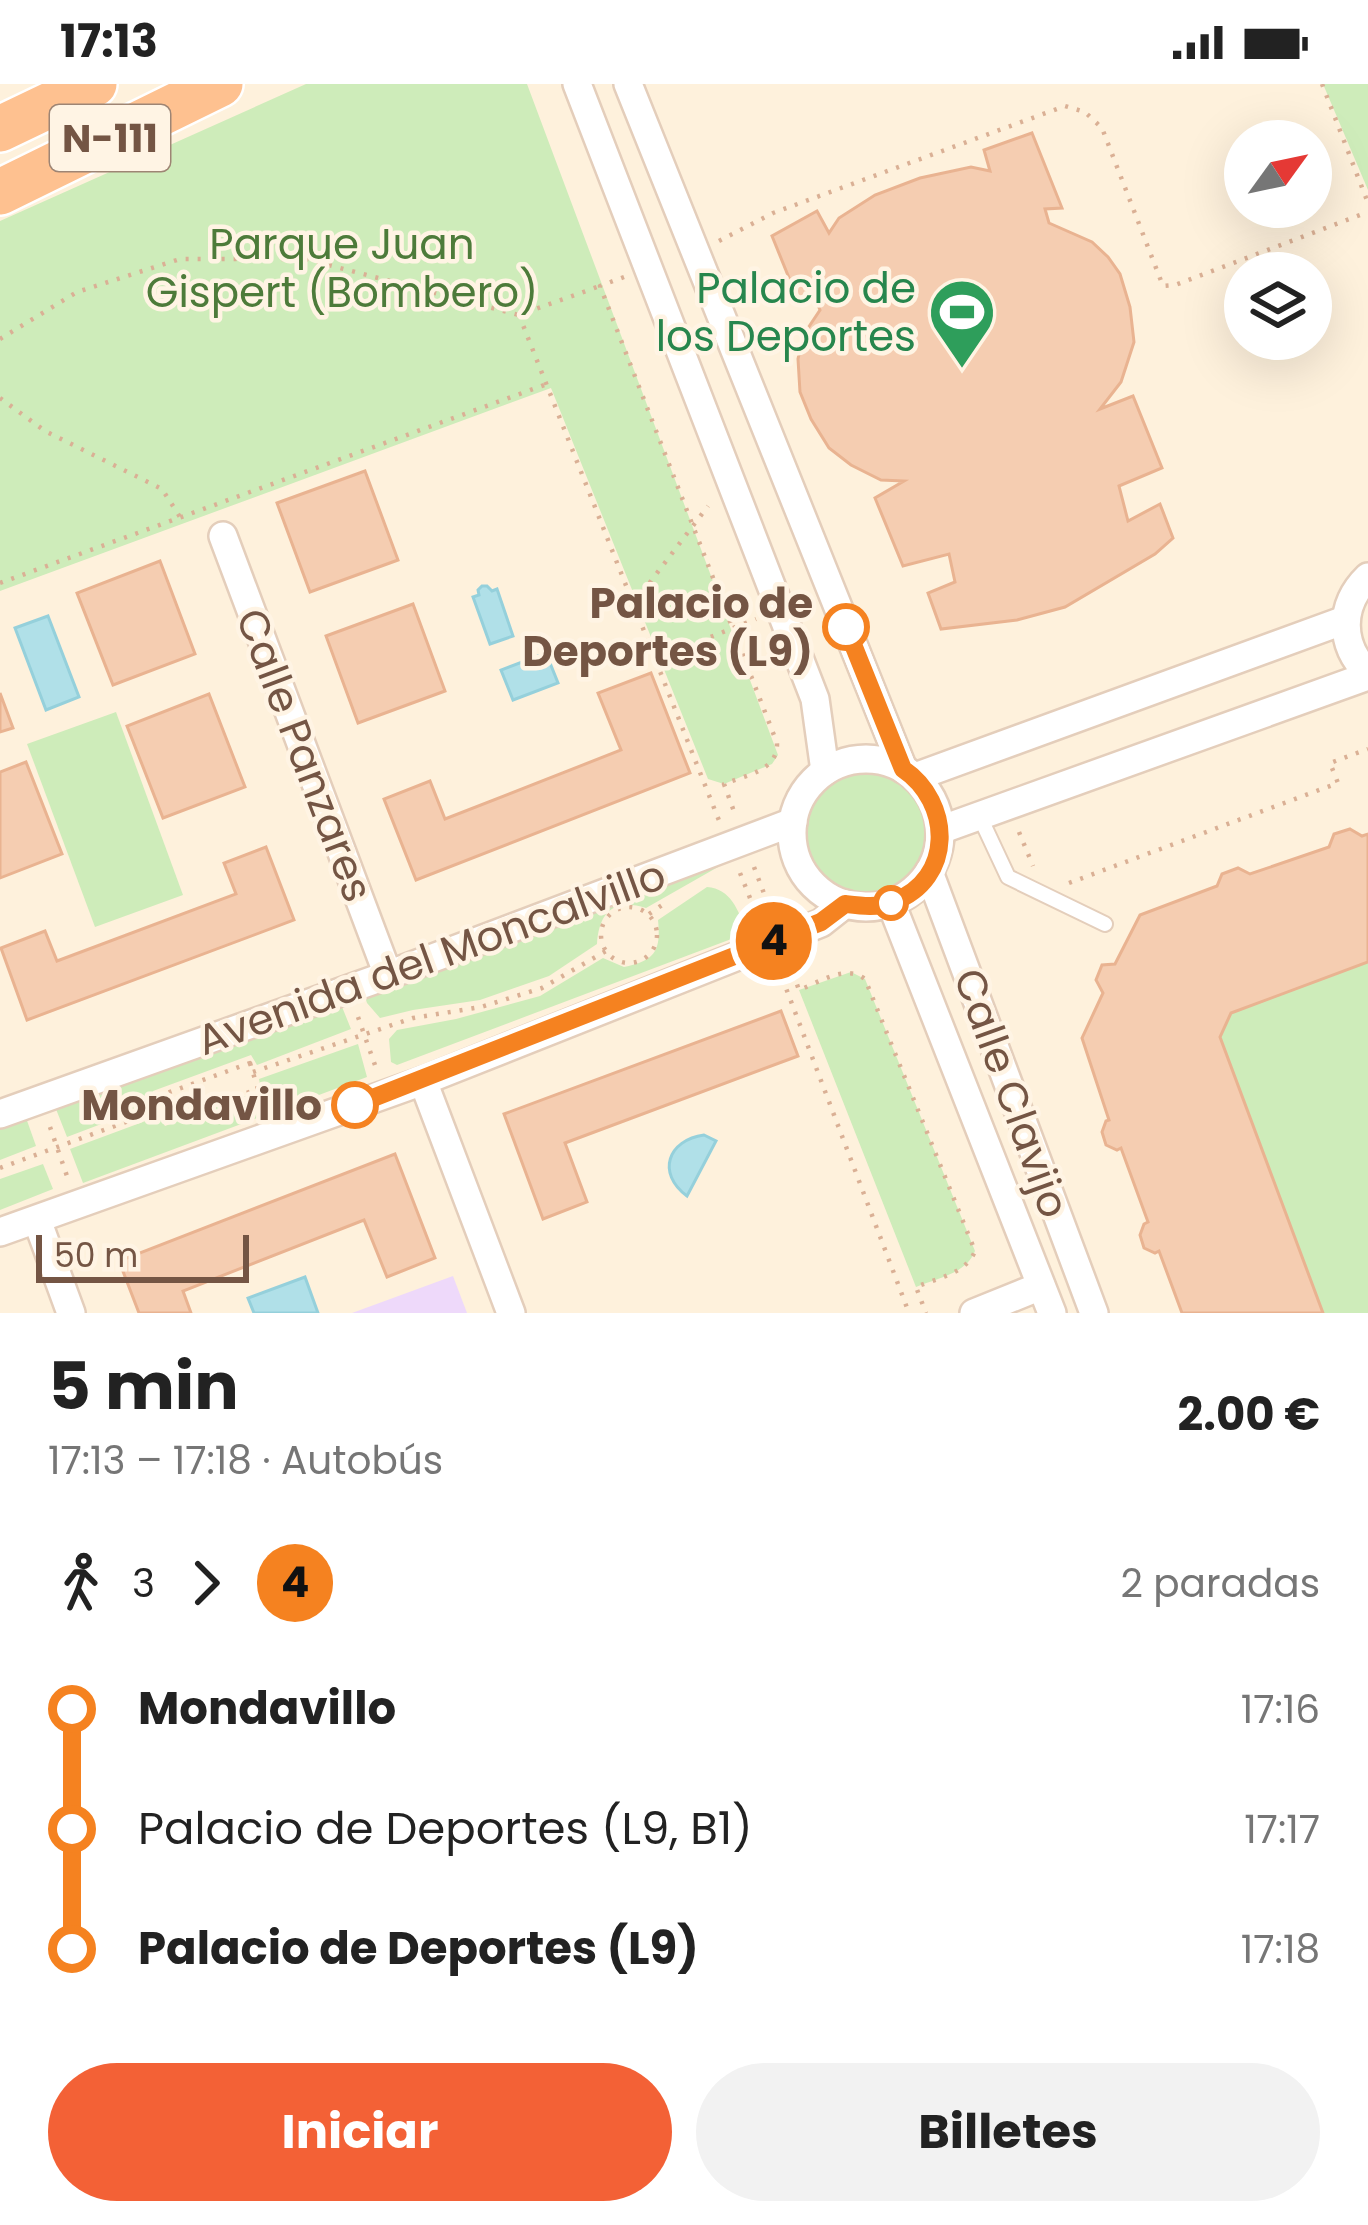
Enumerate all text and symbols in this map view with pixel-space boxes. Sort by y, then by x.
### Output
text: 17:13 [60,10,158,73]
road number: N-111 [50,105,170,171]
north arrow [1224,120,1332,228]
map controls [1224,120,1332,360]
park label: Parque Juan Gispert (Bombero) [146,215,538,322]
button: layers [1224,252,1332,360]
place label: Palacio de los Deportes [656,259,916,366]
sports icon: Palacio de los Deportes [927,277,997,371]
place label: Palacio de Deportes (L9) [522,574,813,681]
street label: Calle Panzares [222,600,388,910]
marker: Palacio de Deportes (L9) [824,605,868,649]
street label: Avenida del Moncalvillo [189,845,674,1070]
unlabelled marker [875,887,907,919]
line badge: 4 [735,902,813,980]
text: 4 [760,911,788,970]
street label: Calle Clavijo [939,960,1084,1226]
place label: Mondavillo [81,1076,322,1135]
marker: Mondavillo [333,1083,377,1127]
scale bar [36,1229,249,1282]
text: 50 m [54,1232,138,1279]
text: 5 min [48,1340,239,1432]
text: 2.00 € [1178,1383,1320,1446]
text: 17:13 – 17:18 · Autobús [48,1433,443,1488]
icon: walk [48,1550,114,1616]
icon: forward [173,1550,239,1616]
text: 4 [281,1553,309,1612]
text: 3 [132,1556,155,1611]
text: 2 paradas [1120,1556,1320,1611]
text: Mondavillo [138,1677,396,1740]
text: 17:16 [1241,1682,1320,1737]
text: Palacio de Deportes (L9, B1) [138,1797,753,1860]
text: 17:17 [1244,1802,1320,1857]
text: Palacio de Deportes (L9) [138,1917,699,1980]
text: 17:18 [1241,1922,1320,1977]
button: Iniciar [48,2063,672,2201]
button: Billetes [696,2063,1320,2201]

